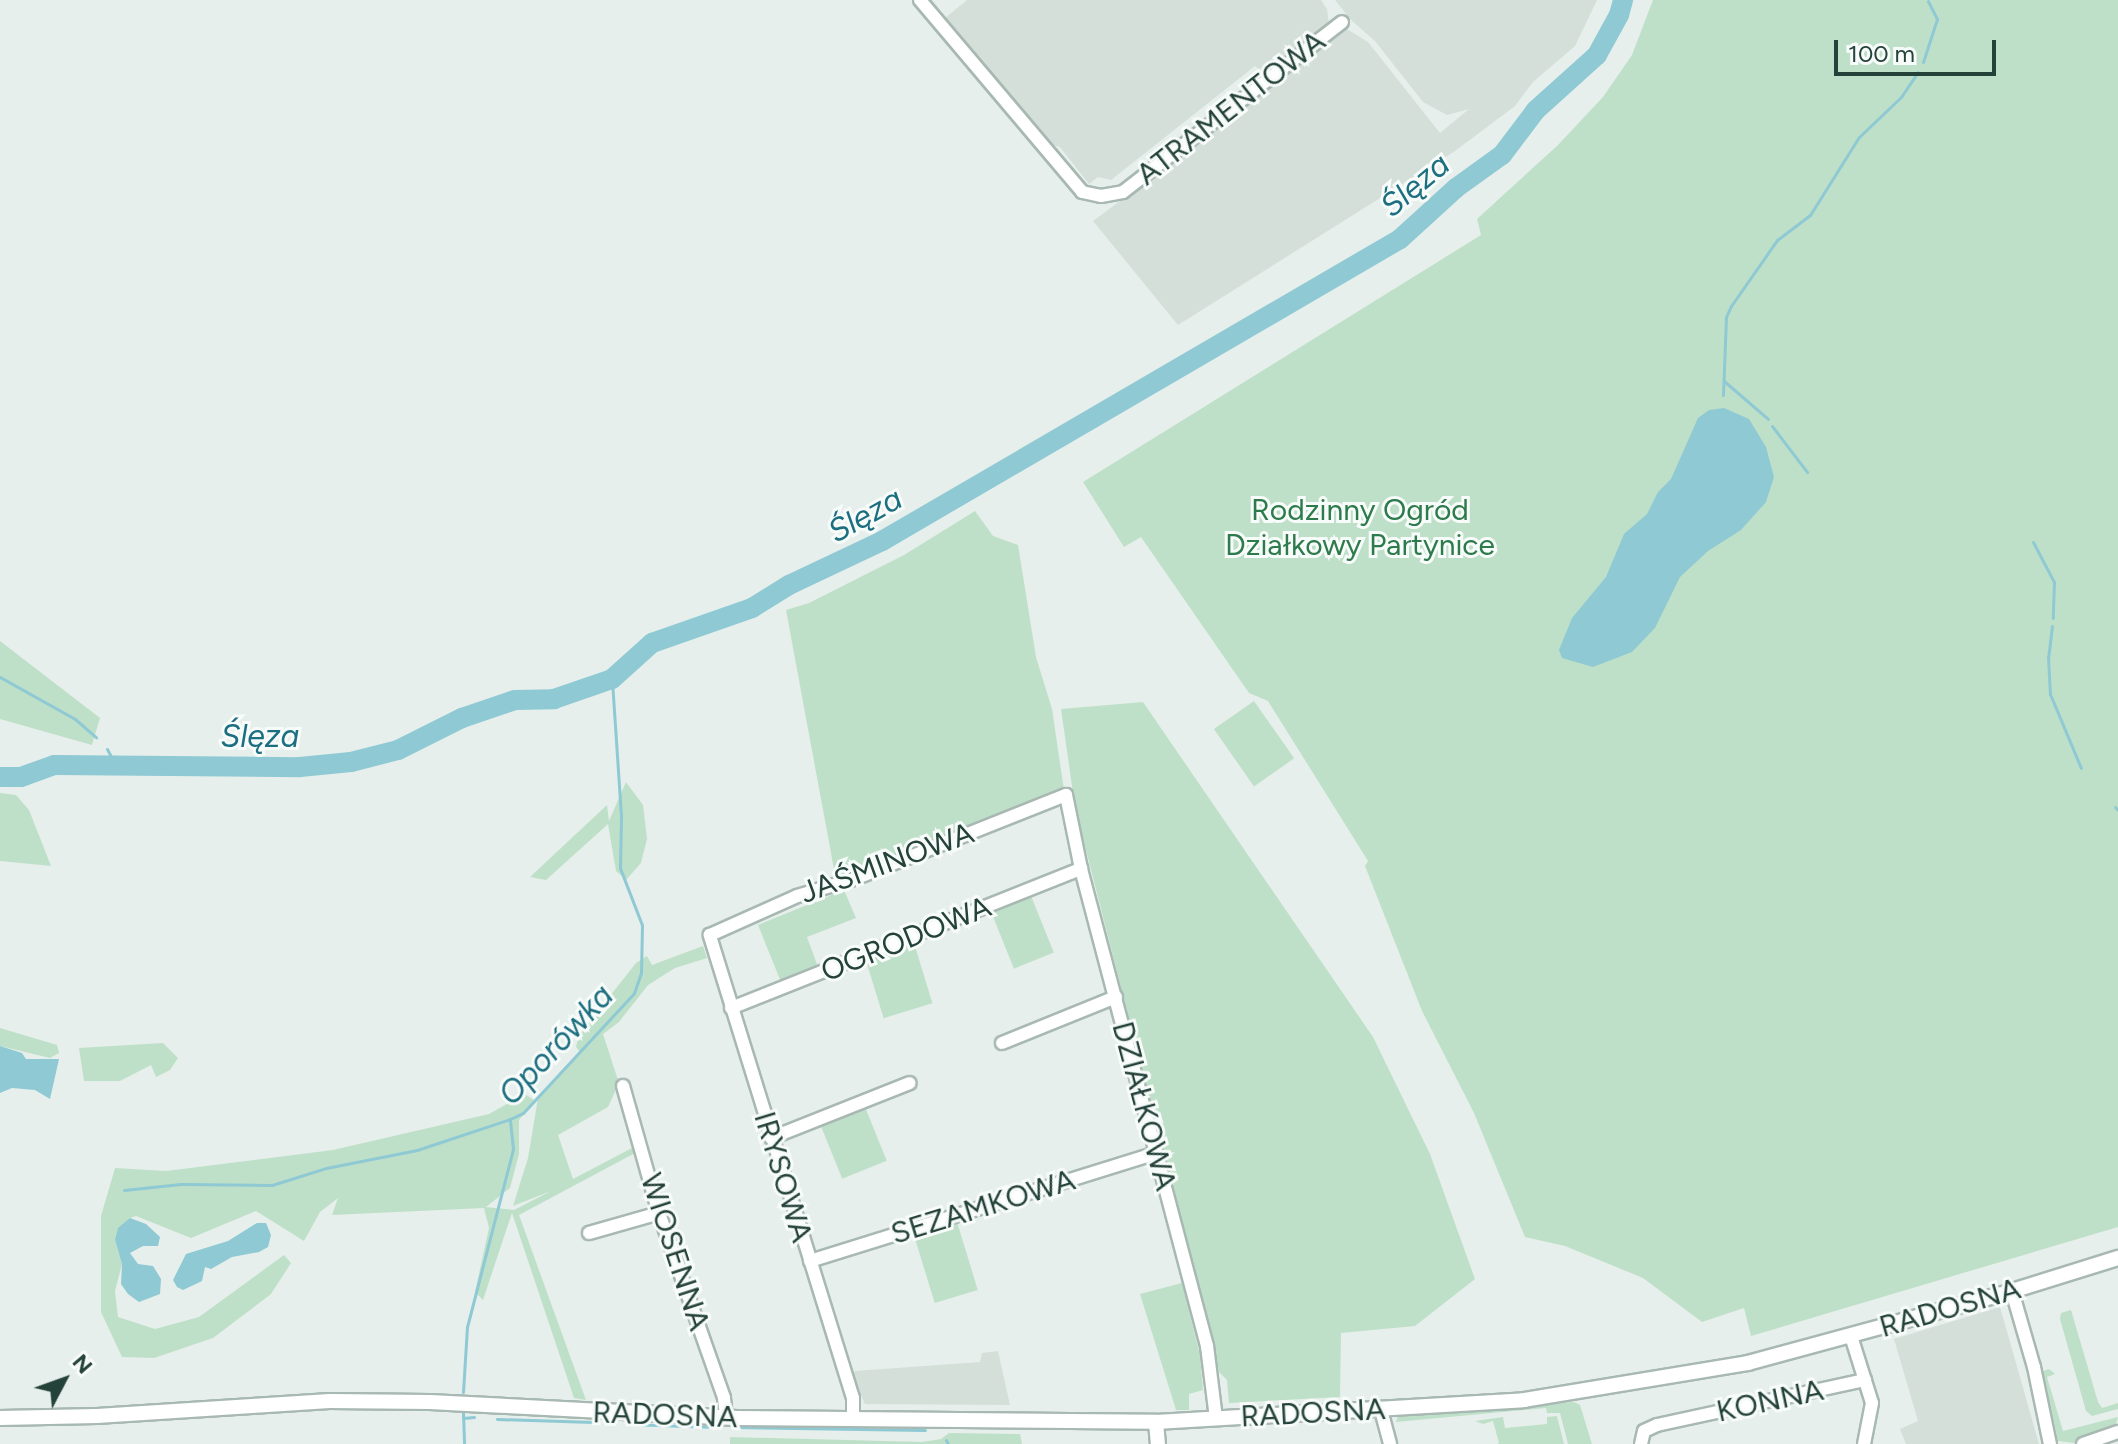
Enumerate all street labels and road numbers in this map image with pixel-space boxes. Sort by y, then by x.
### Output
street label: ATRAMENTOWA [1129,23,1333,193]
street label: JAŚMINOWA [795,815,979,911]
street label: OGRODOWA [816,889,996,989]
street label: DZIAŁKOWA [1104,1018,1184,1194]
street label: IRYSOWA [746,1107,820,1247]
street label: SEZAMKOWA [887,1162,1079,1252]
street label: WIOSENNA [633,1169,717,1335]
street label: RADOSNA [1875,1271,2025,1345]
street label: KONNA [1713,1372,1827,1430]
street label: RADOSNA [1240,1391,1386,1435]
street label: RADOSNA [592,1394,738,1436]

